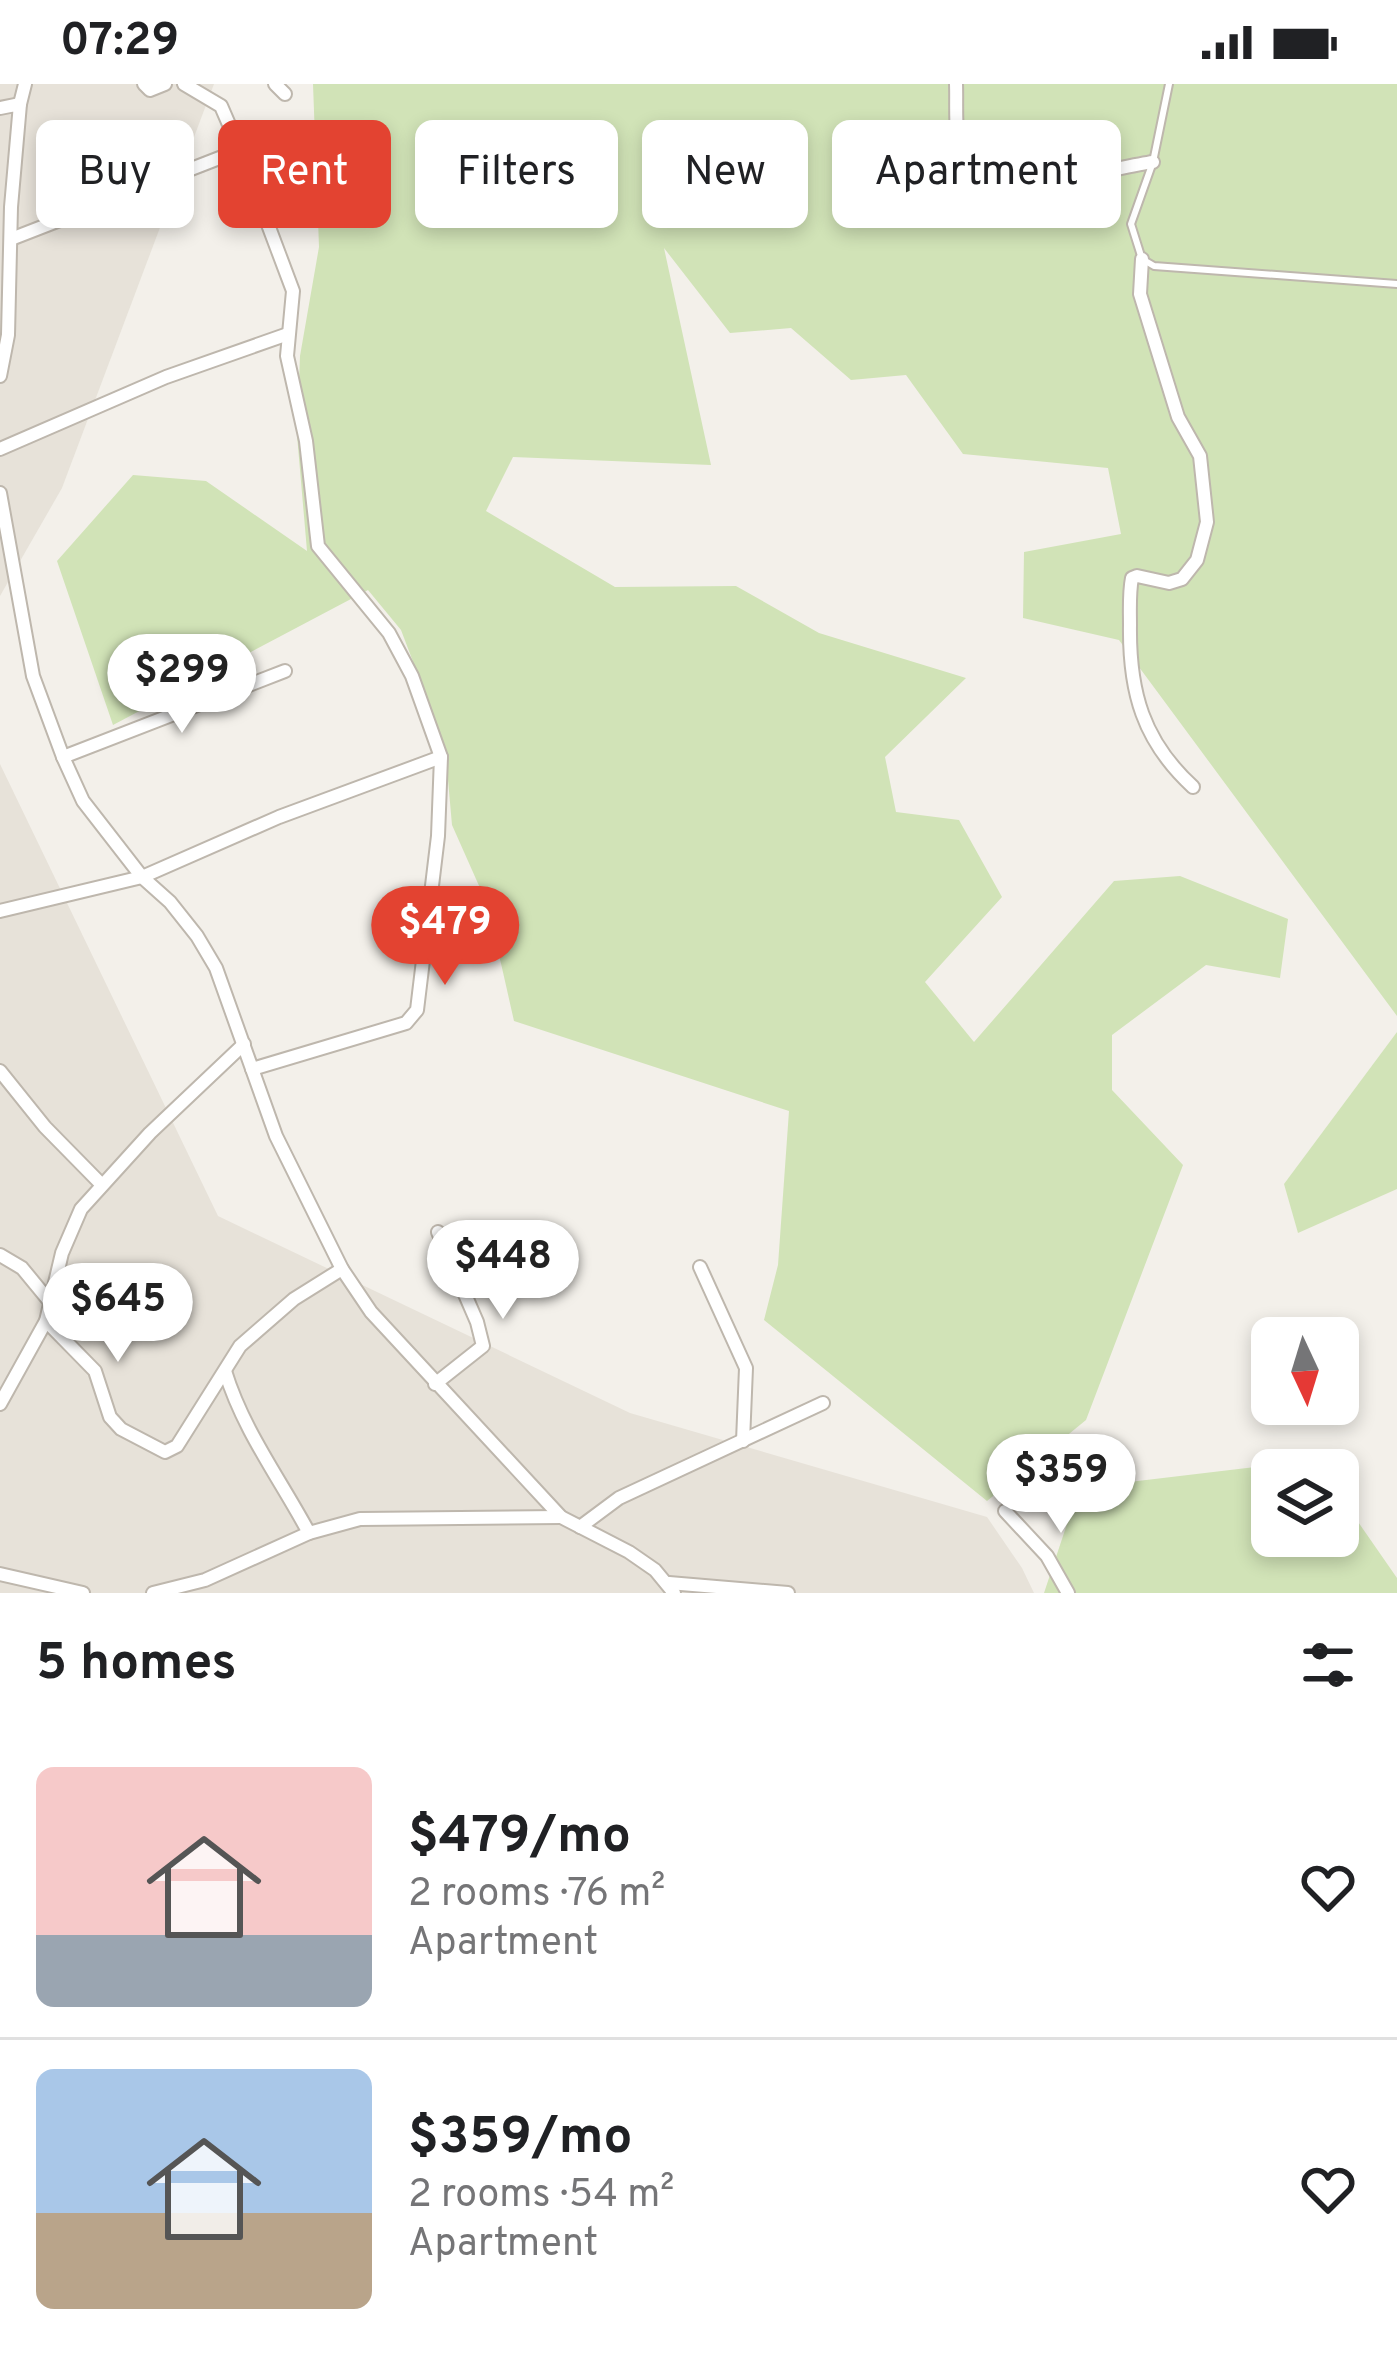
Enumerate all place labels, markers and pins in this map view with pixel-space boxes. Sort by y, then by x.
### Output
pin: $299 [111,634,253,736]
pin: $479 [374,886,516,988]
pin: $448 [432,1220,574,1322]
pin: $645 [47,1263,189,1365]
pin: $359 [990,1434,1132,1536]

